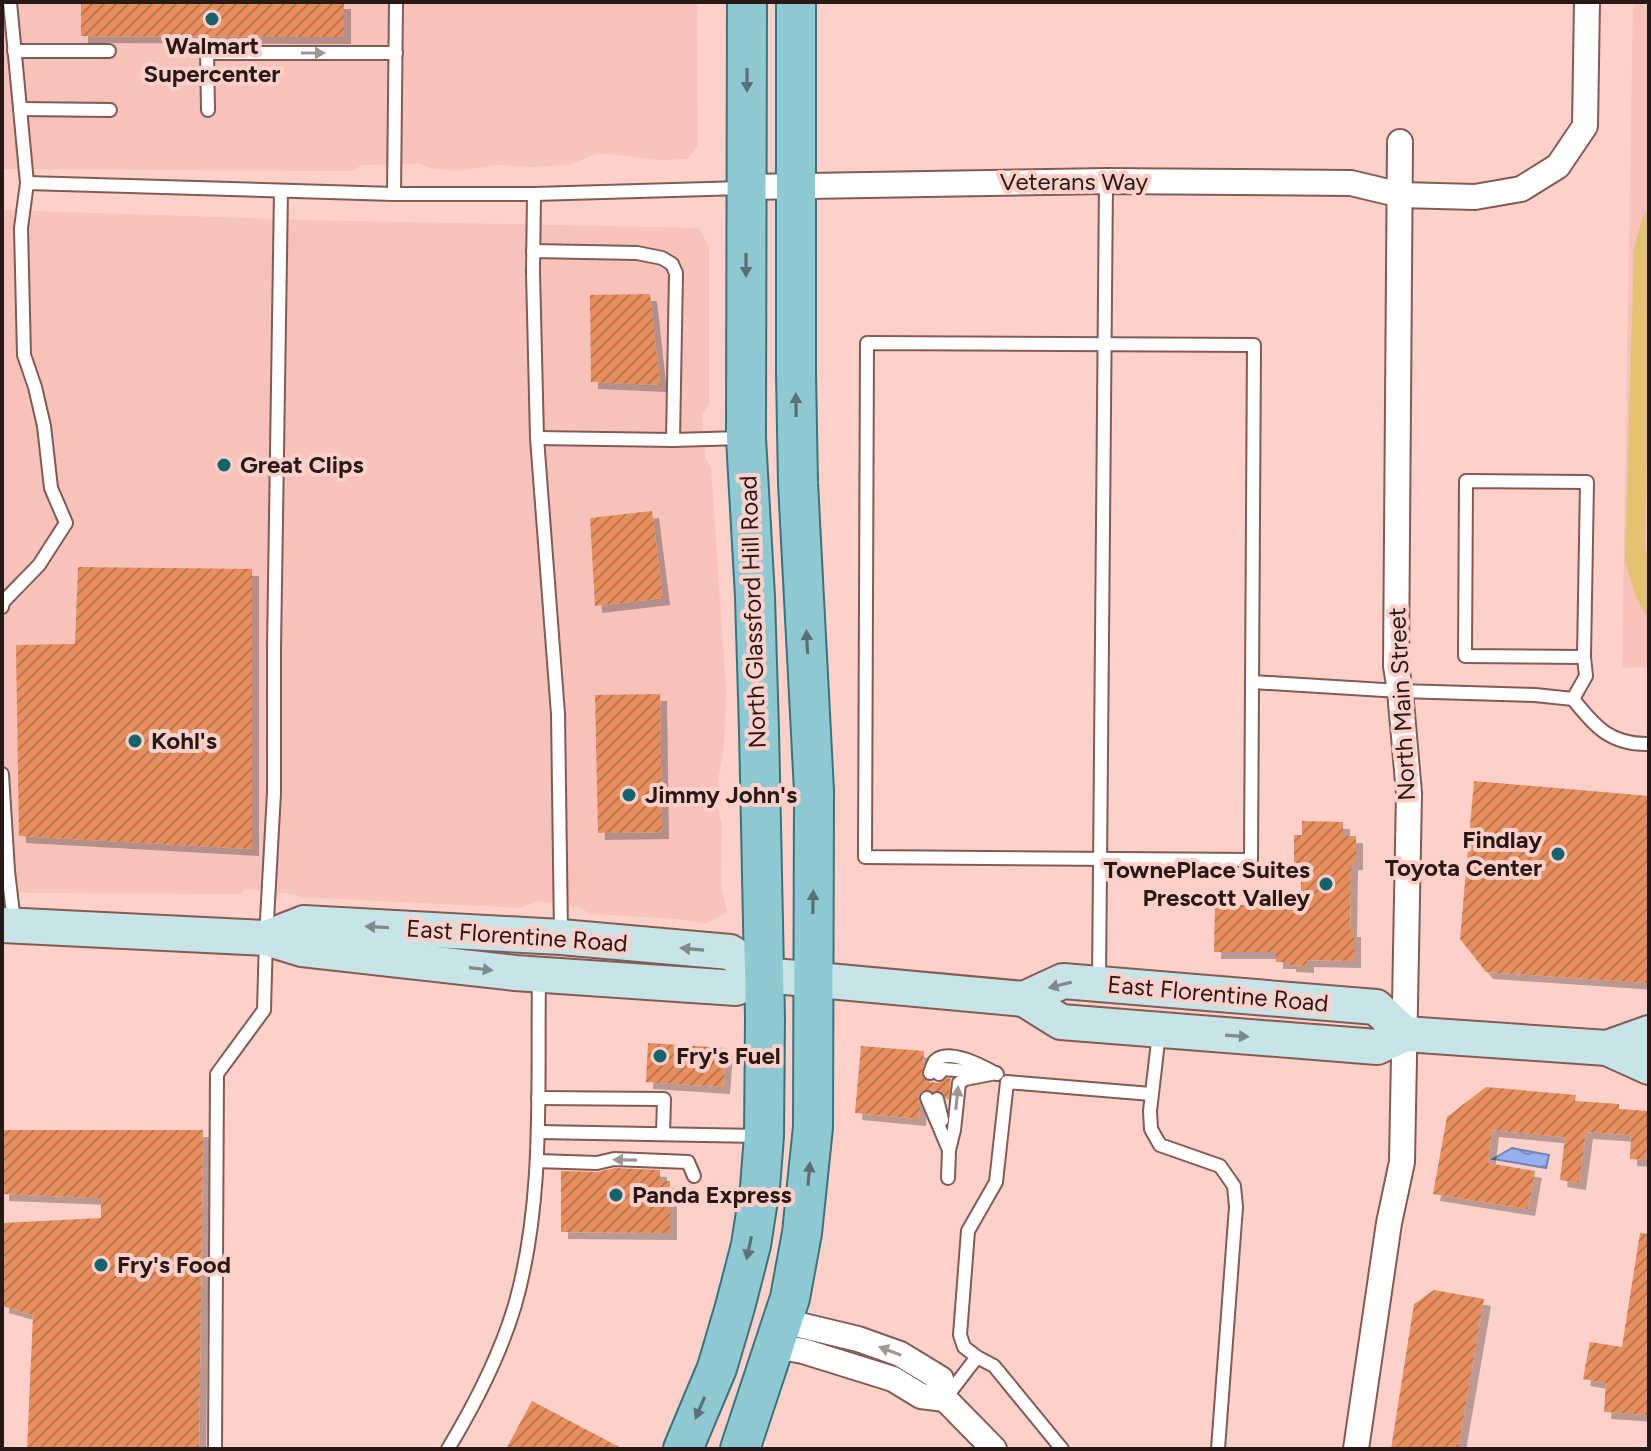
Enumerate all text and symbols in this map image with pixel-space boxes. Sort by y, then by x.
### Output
marker: Walmart Supercenter [203,10,221,28]
place label: Walmart Supercenter [144,31,280,88]
one-way arrow [301,47,326,59]
one-way arrow [741,68,753,93]
street label: Veterans Way [1000,167,1149,196]
one-way arrow [740,253,752,278]
one-way arrow [790,392,803,417]
place label: Great Clips [240,450,364,479]
marker: Great Clips [215,456,233,474]
street label: North Glassford Hill Road [733,475,772,749]
street label: North Main Street [1382,607,1421,801]
one-way arrow [800,629,813,654]
place label: Kohl's [151,726,217,755]
marker: Kohl's [126,732,144,750]
place label: Jimmy John's [645,780,797,809]
marker: Jimmy John's [620,786,638,804]
place label: Findlay Toyota Center [1385,825,1542,882]
marker: Findlay Toyota Center [1549,845,1567,863]
place label: TownePlace Suites Prescott Valley [1104,855,1310,912]
marker: TownePlace Suites Prescott Valley [1317,875,1335,893]
one-way arrow [807,889,819,914]
street label: East Florentine Road [405,913,629,958]
one-way arrow [364,920,389,933]
one-way arrow [680,942,705,955]
one-way arrow [469,963,494,976]
street label: East Florentine Road [1106,969,1330,1018]
one-way arrow [1047,979,1072,992]
one-way arrow [1225,1030,1250,1043]
place label: Fry's Fuel [676,1041,781,1070]
marker: Fry's Fuel [651,1047,669,1065]
one-way arrow [951,1085,964,1110]
one-way arrow [612,1154,637,1166]
one-way arrow [803,1161,816,1186]
place label: Panda Express [632,1180,792,1209]
marker: Panda Express [607,1186,625,1204]
one-way arrow [742,1236,755,1261]
place label: Fry's Food [117,1250,231,1279]
marker: Fry's Food [92,1256,110,1274]
one-way arrow [878,1344,902,1357]
one-way arrow [693,1397,706,1420]

